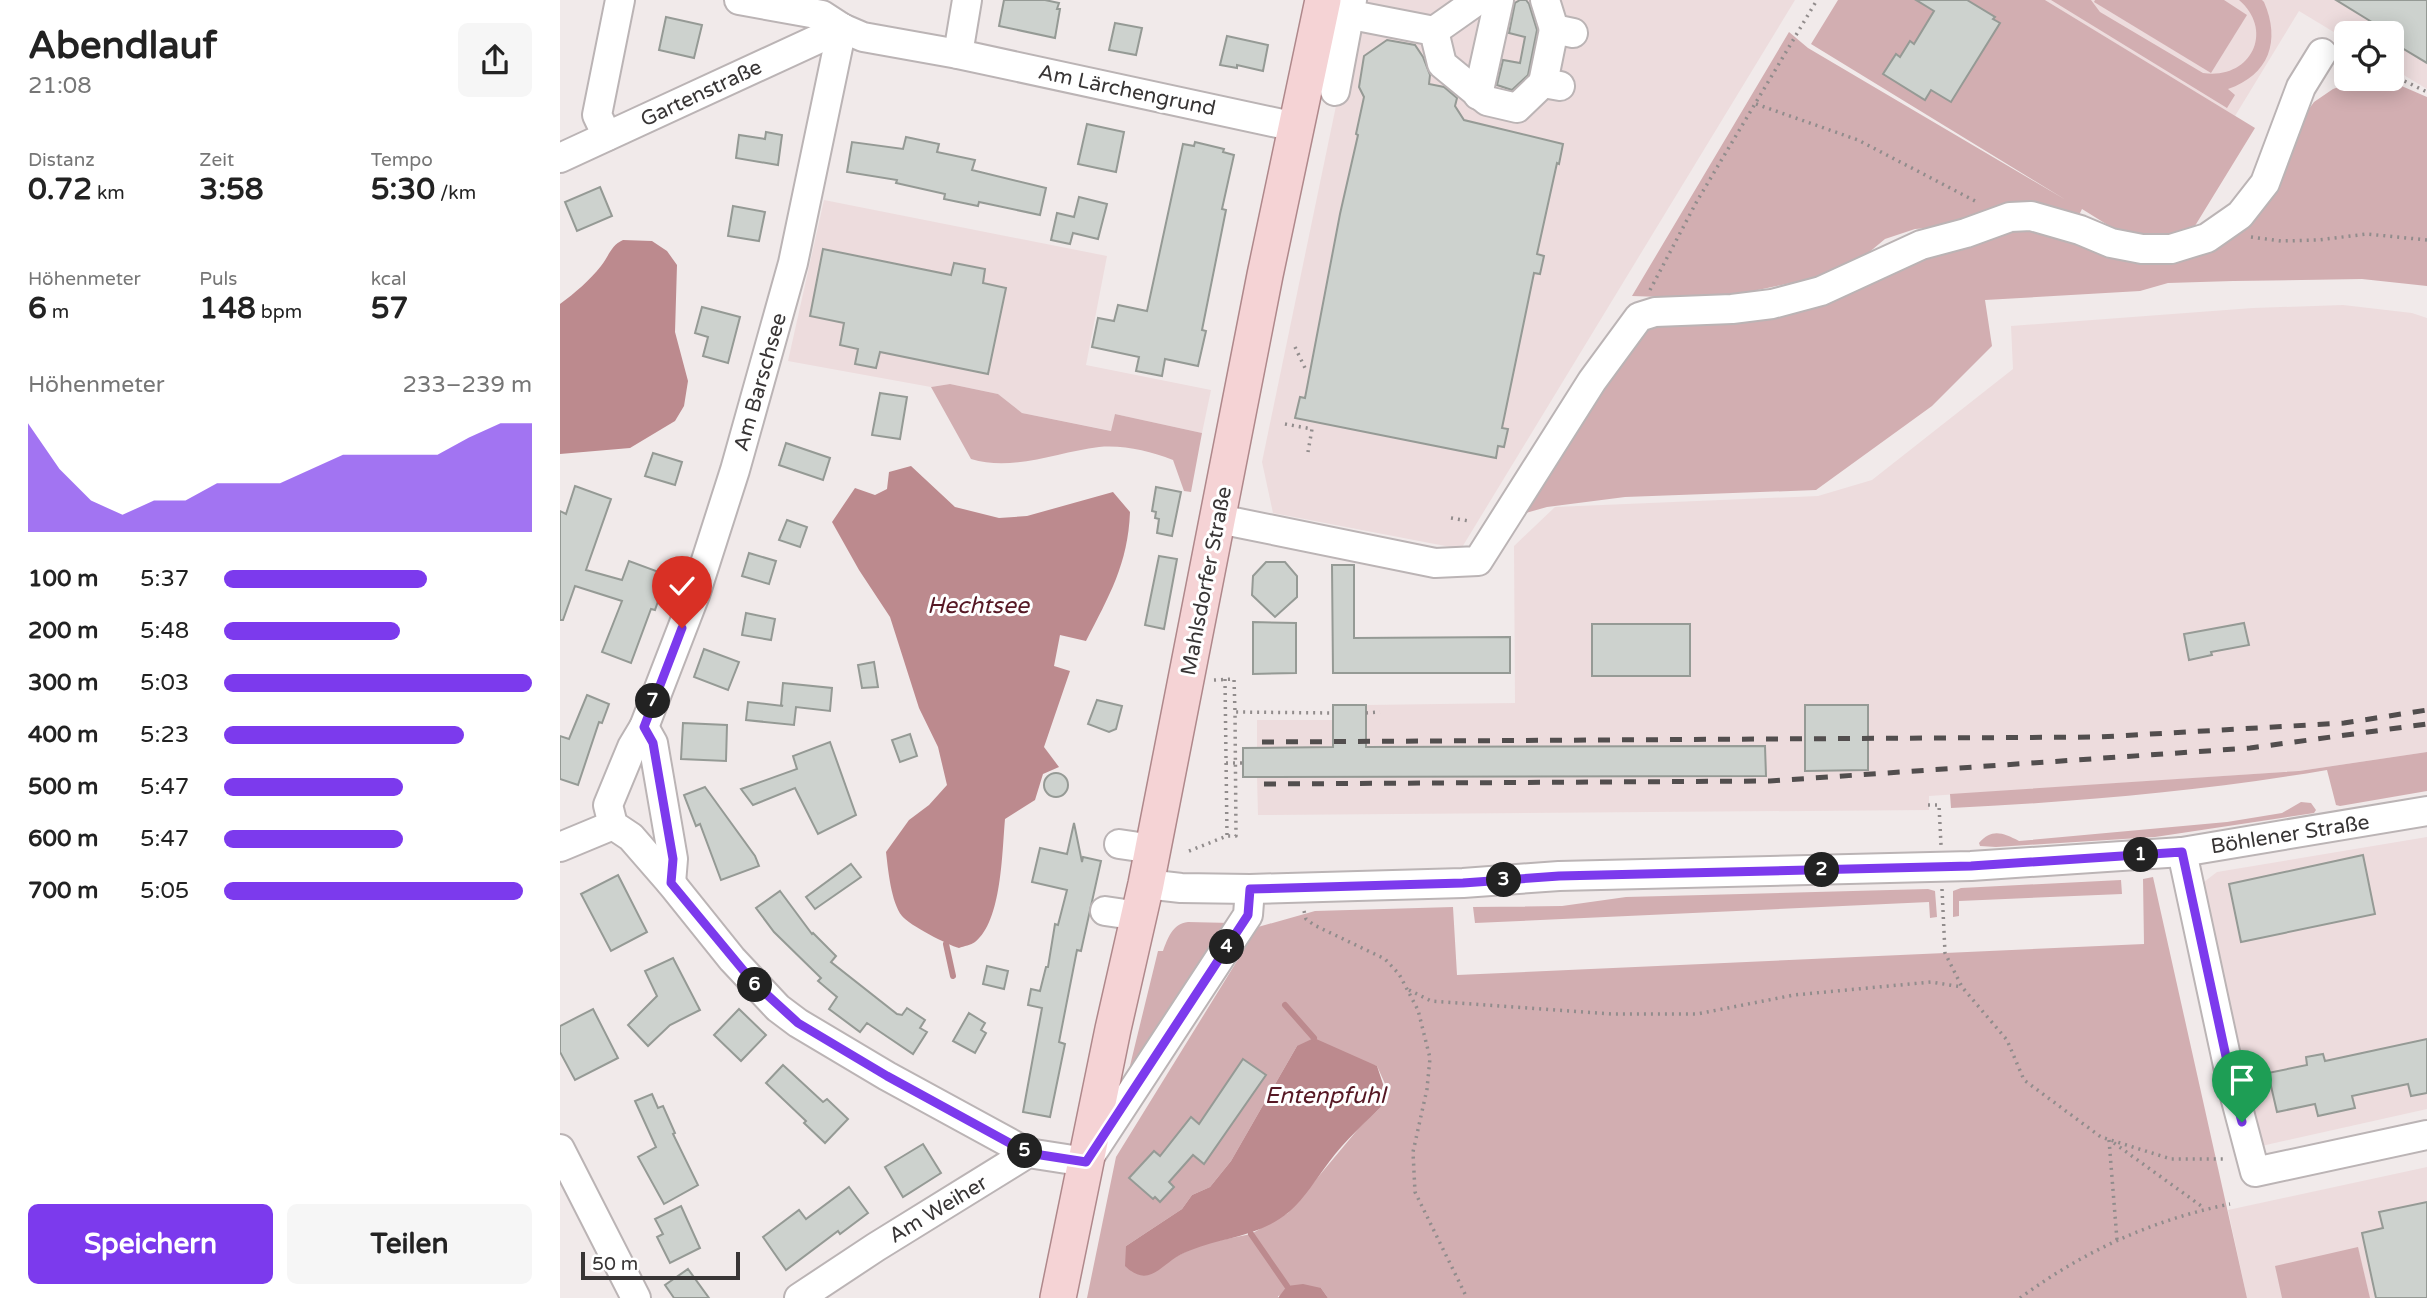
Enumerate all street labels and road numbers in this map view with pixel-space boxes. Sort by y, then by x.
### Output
street label: Gartenstraße [637,54,766,132]
street label: Am Lärchengrund [1036,59,1218,121]
street label: Am Barschsee [729,310,792,454]
street label: Mahlsdorfer Straße [1176,484,1237,678]
street label: Böhlener Straße [2209,810,2371,859]
street label: Am Weiher [885,1170,992,1249]

